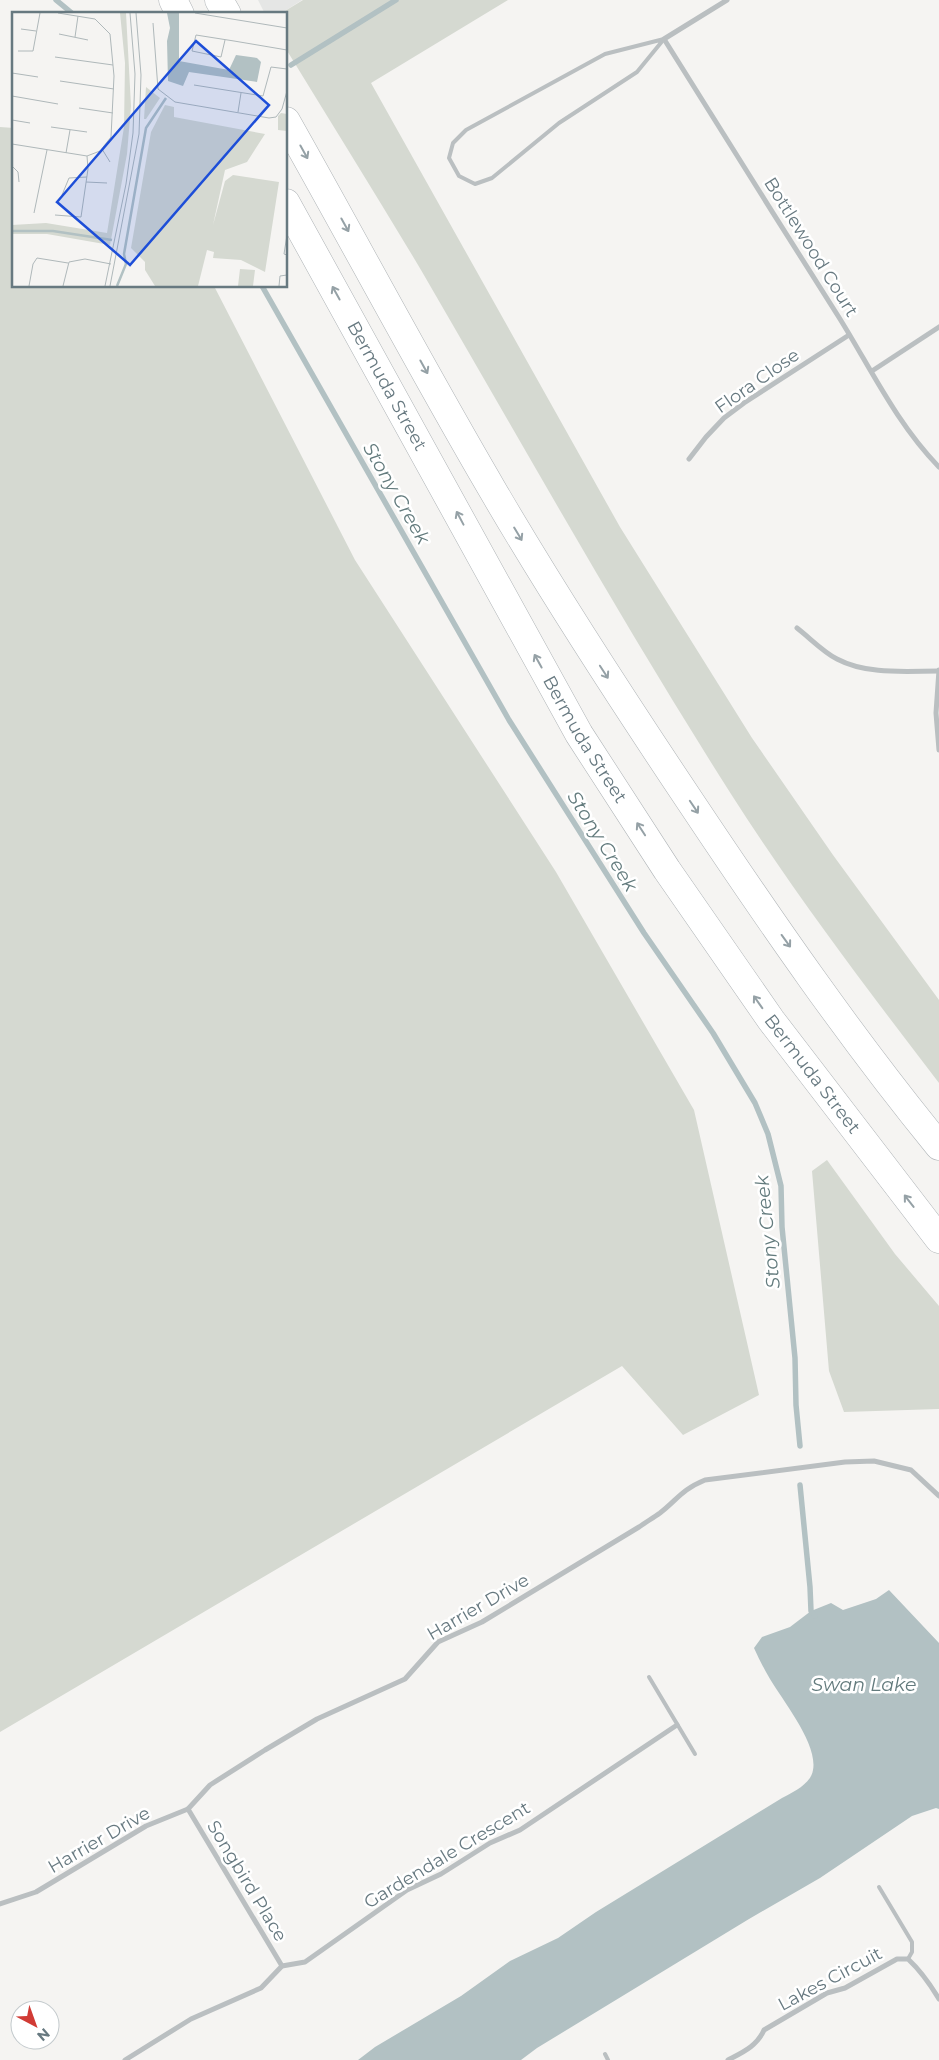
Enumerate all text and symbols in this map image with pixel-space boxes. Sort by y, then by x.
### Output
inset map [12,12,288,288]
one-way arrow [299,144,309,158]
street label: Bottlewood Court [759,173,863,321]
one-way arrow [340,218,350,233]
one-way arrow [331,287,341,301]
street label: Bermuda Street [342,317,432,455]
street label: Flora Close [711,344,804,418]
one-way arrow [419,360,429,374]
water label: Stony Creek [358,438,435,549]
one-way arrow [455,511,465,526]
one-way arrow [514,526,524,540]
one-way arrow [533,654,542,669]
one-way arrow [599,665,609,679]
street label: Bermuda Street [538,672,632,807]
water label: Stony Creek [563,787,643,896]
one-way arrow [689,800,699,814]
one-way arrow [636,823,646,837]
one-way arrow [781,934,791,948]
one-way arrow [753,995,763,1009]
street label: Bermuda Street [760,1010,865,1138]
water label: Stony Creek [750,1173,785,1290]
one-way arrow [903,1195,914,1208]
street label: Harrier Drive [423,1569,533,1645]
water label: Swan Lake [812,1673,916,1696]
street label: Gardendale Crescent [360,1797,534,1913]
street label: Harrier Drive [44,1802,154,1878]
street label: Songbird Place [202,1817,292,1946]
street label: Lakes Circuit [774,1942,886,2016]
north arrow [10,2000,60,2050]
text: N [33,2024,54,2045]

